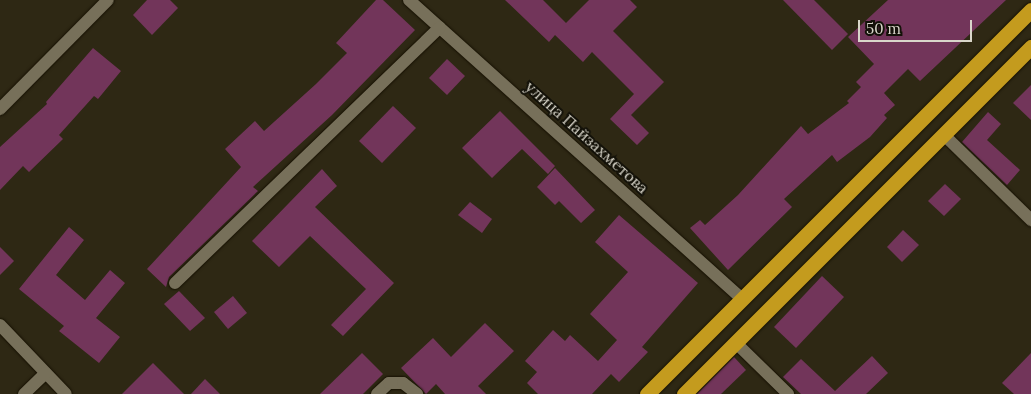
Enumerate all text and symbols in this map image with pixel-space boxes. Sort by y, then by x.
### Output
scale bar [861,10,975,42]
text: 50 m [866,19,901,38]
street label: улица Пайзахметова [521,77,653,197]

